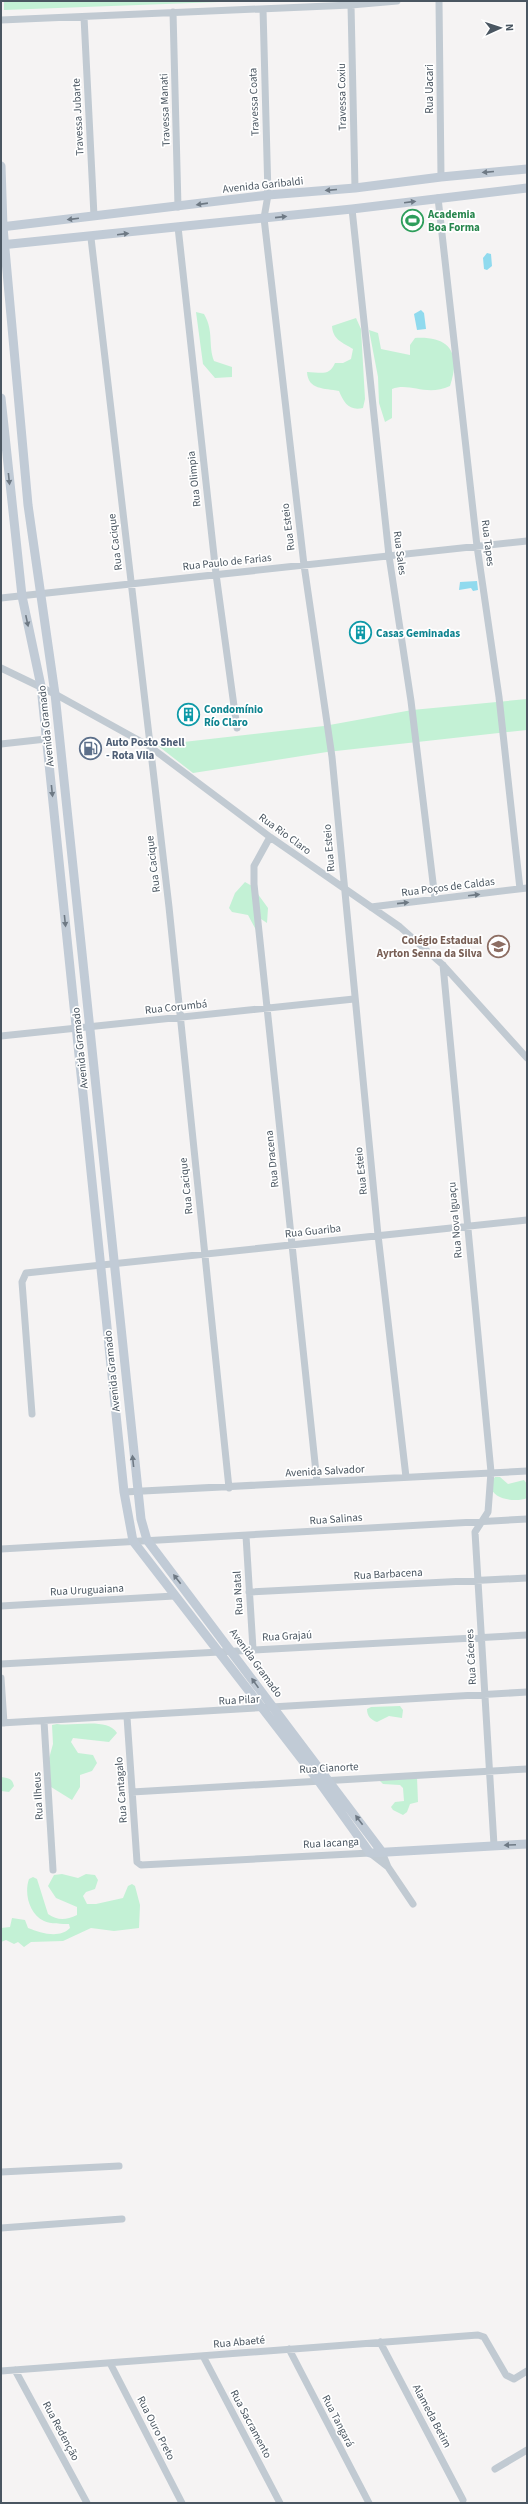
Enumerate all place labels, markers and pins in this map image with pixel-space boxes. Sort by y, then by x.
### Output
sports icon: Academia Boa Forma [399,207,425,233]
place label: Academia Boa Forma [427,207,480,235]
building icon: Casas Geminadas [347,620,373,646]
place label: Casas Geminadas [376,626,460,641]
building icon: Condomínio Río Claro [175,702,201,728]
place label: Condomínio Río Claro [204,702,263,730]
fuel station icon: Auto Posto Shell - Rota Vila [77,735,103,761]
place label: Auto Posto Shell - Rota Vila [105,735,185,763]
place label: Colégio Estadual Ayrton Senna da Silva [376,933,483,961]
school or university icon: Colégio Estadual Ayrton Senna da Silva [485,933,511,959]

